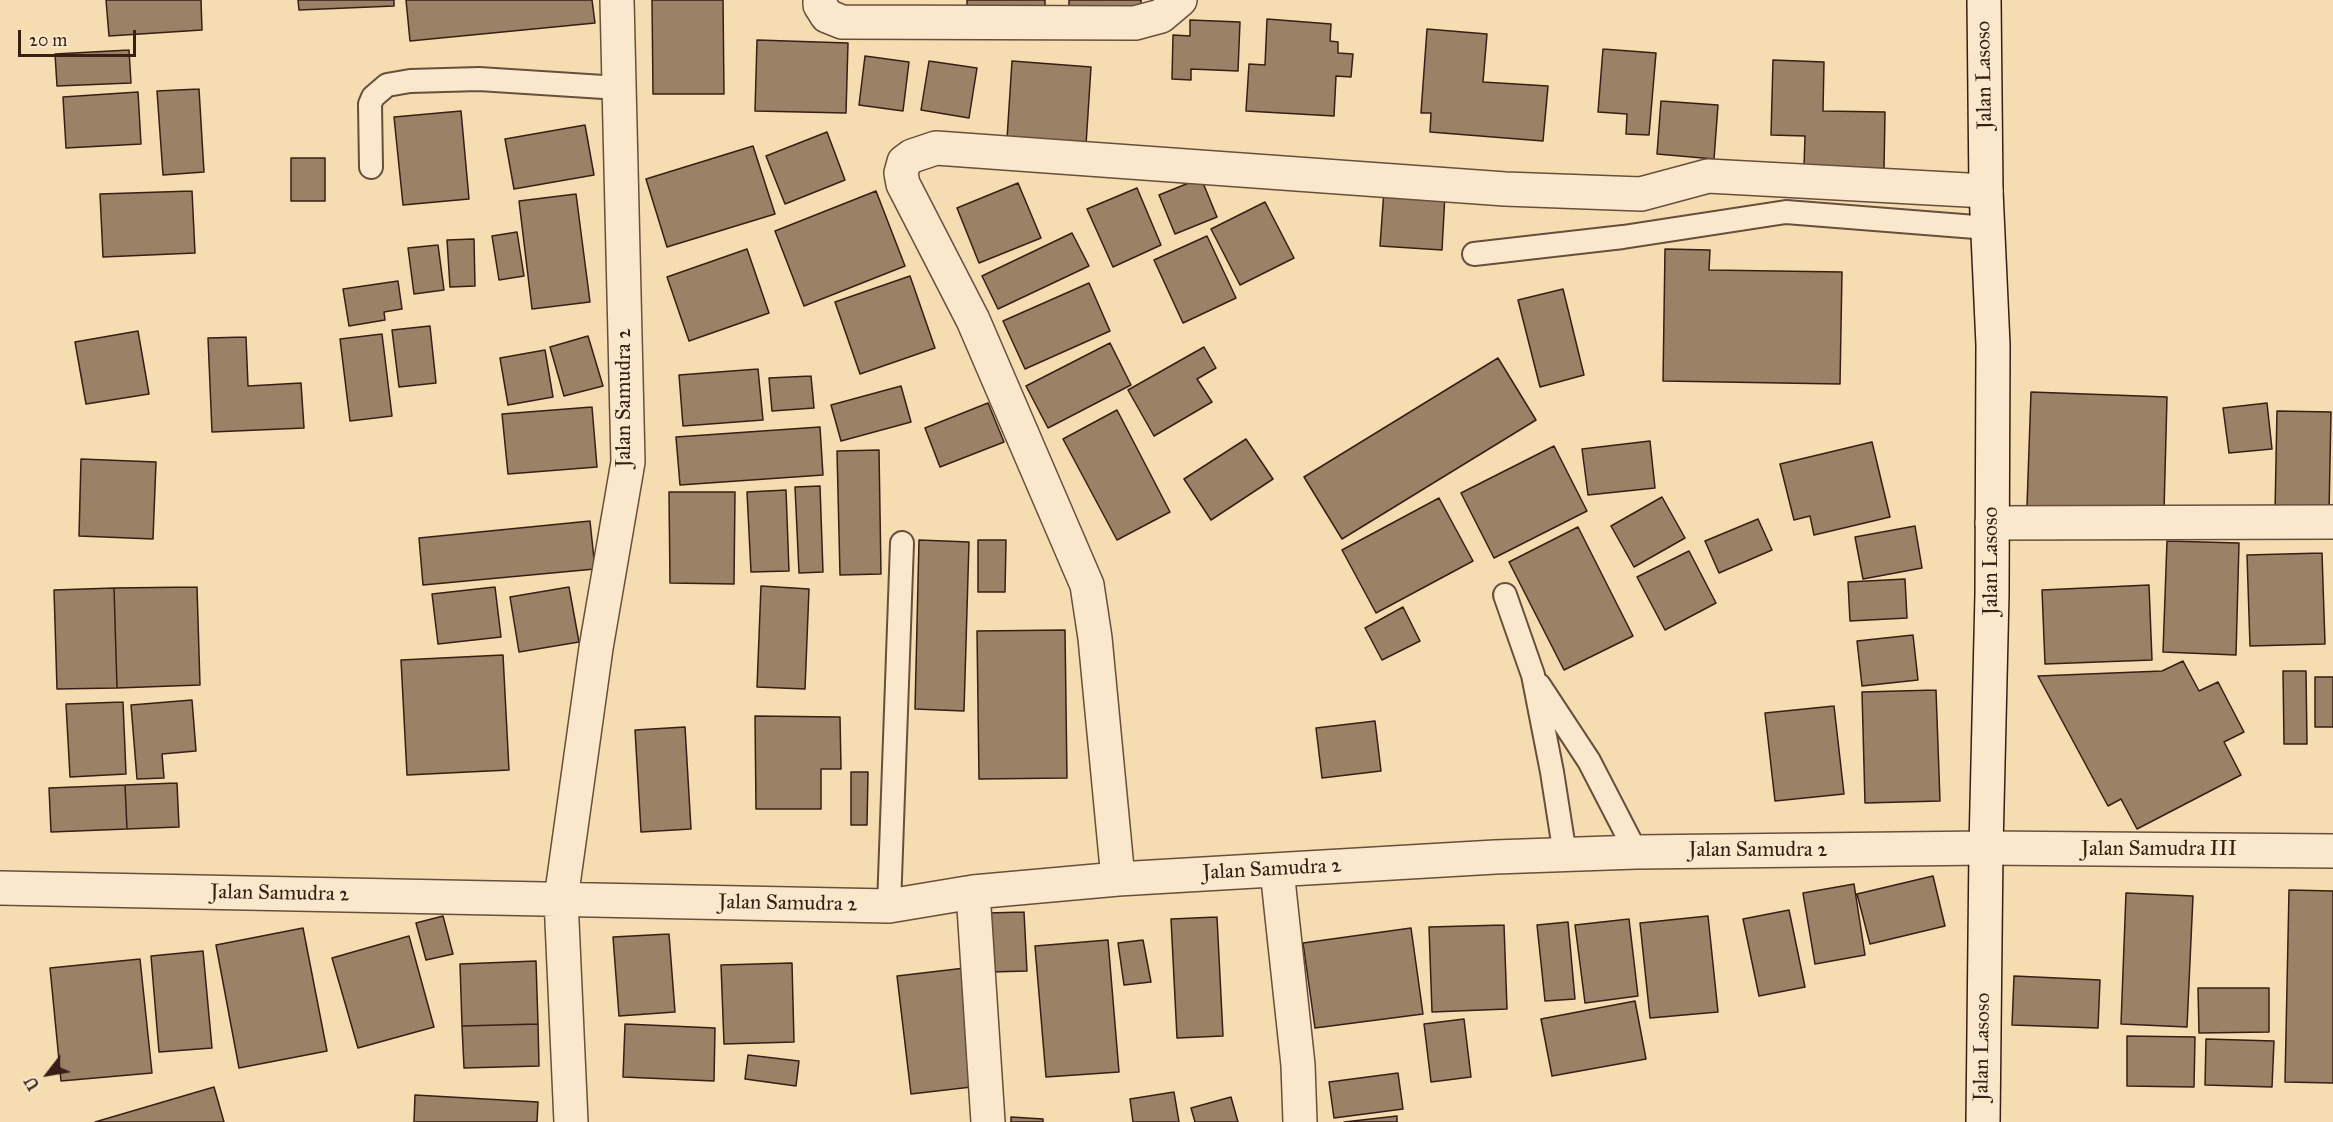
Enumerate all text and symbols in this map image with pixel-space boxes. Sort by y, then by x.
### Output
scale bar [21,18,140,56]
street label: Jalan Lasoso [1971,21,1999,129]
text: 20 m [29,29,67,51]
street label: Jalan Samudra 2 [612,328,638,468]
street label: Jalan Lasoso [1979,507,2005,615]
street label: Jalan Samudra III [2081,837,2237,863]
street label: Jalan Samudra 2 [1688,838,1828,864]
street label: Jalan Samudra 2 [1202,854,1342,886]
street label: Jalan Samudra 2 [210,880,350,908]
street label: Jalan Samudra 2 [718,890,858,918]
street label: Jalan Lasoso [1969,993,1997,1101]
north arrow [18,1044,78,1104]
text: U [21,1073,44,1094]

